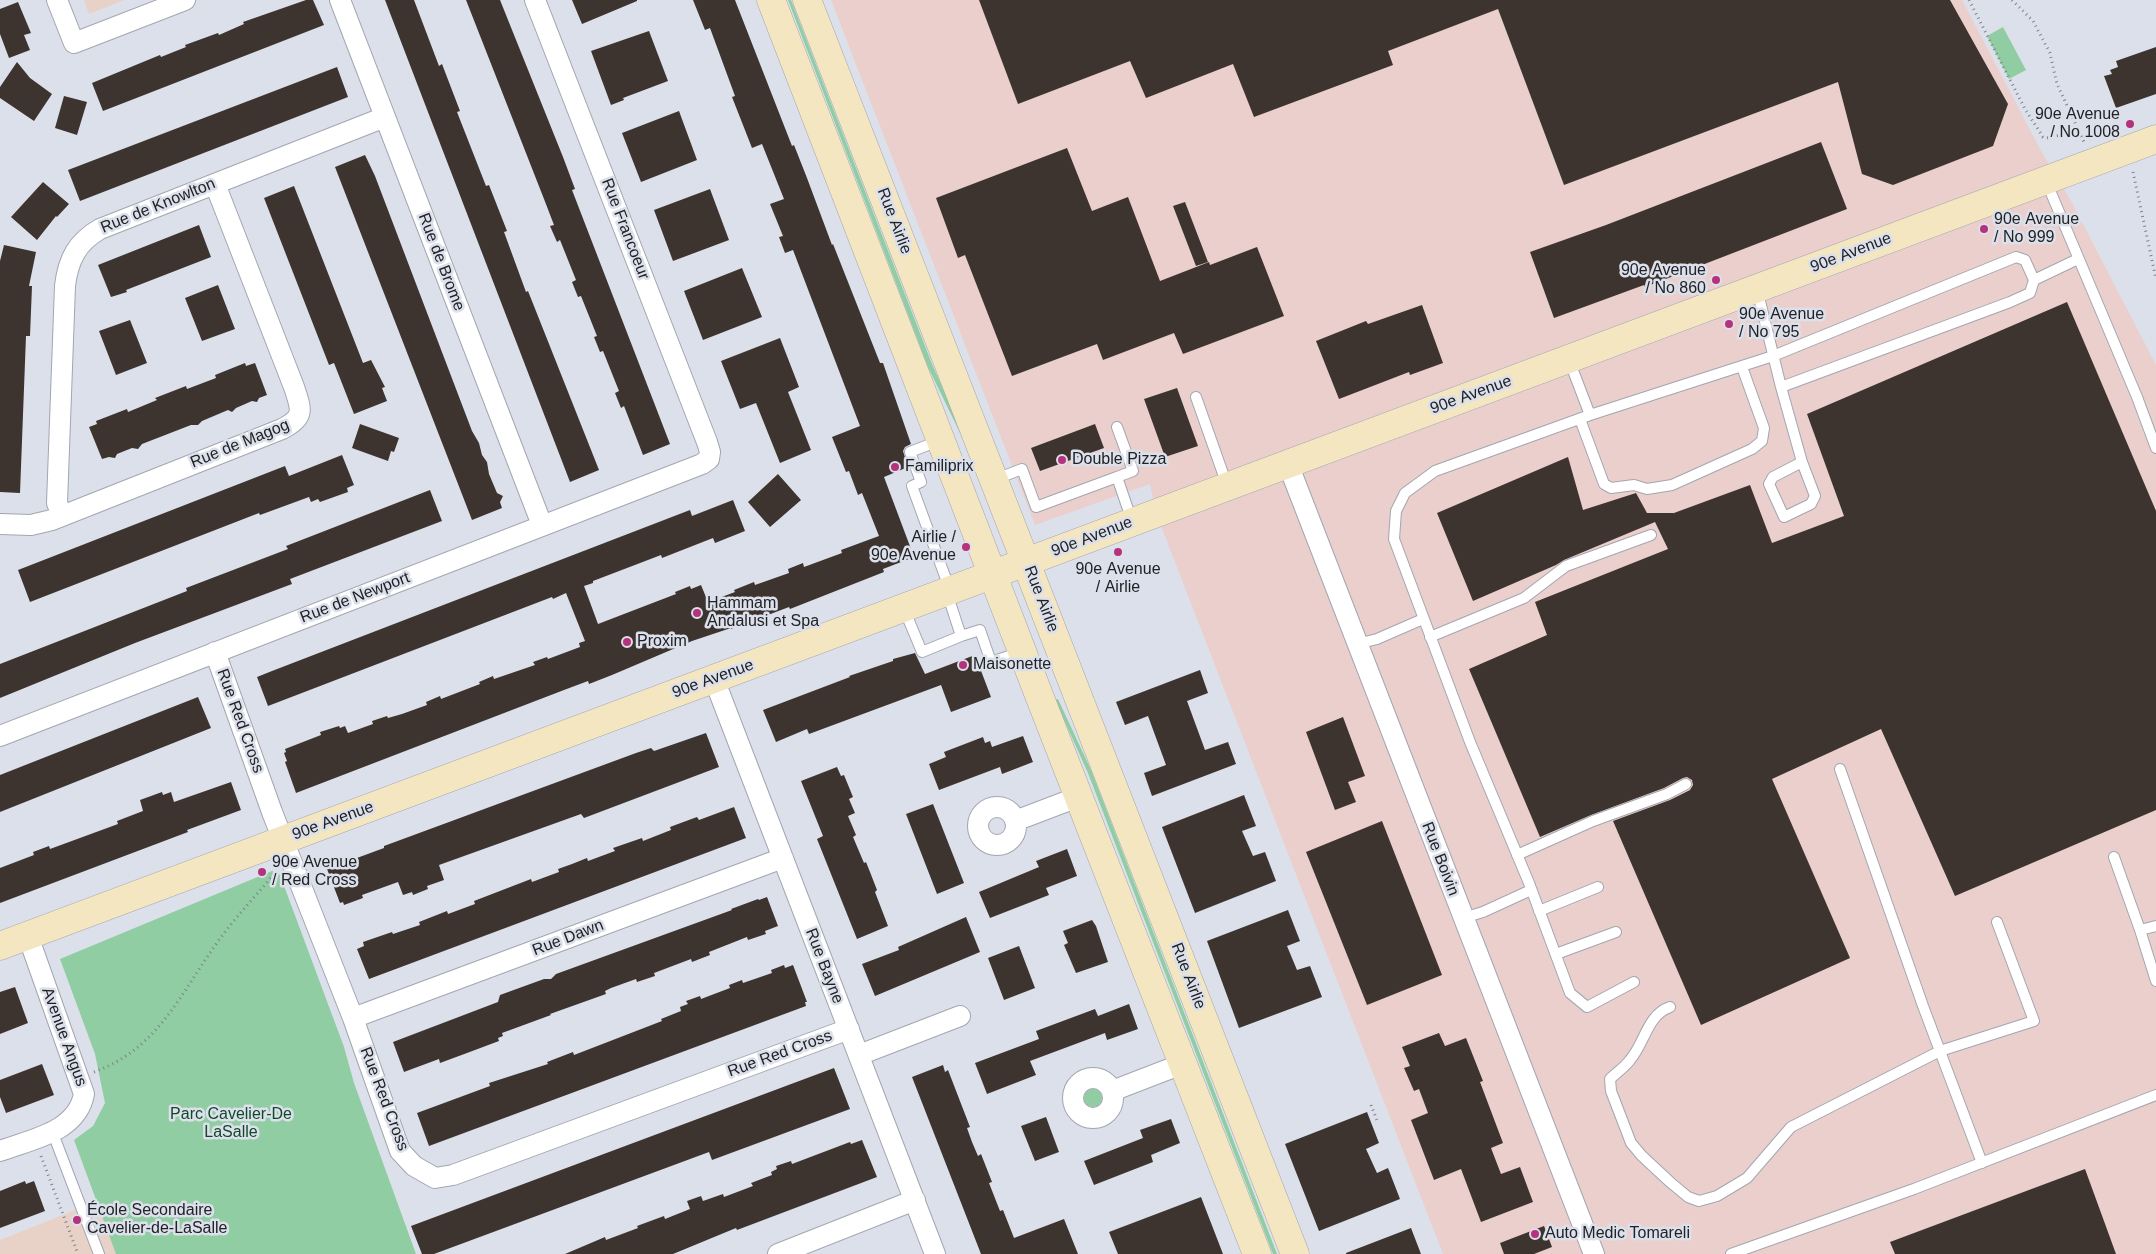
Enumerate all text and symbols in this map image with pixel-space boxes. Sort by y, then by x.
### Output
place label: 90e Avenue / No 1008 [2035,105,2120,143]
marker: 90e Avenue / No 1008 [2124,118,2136,130]
street label: Rue de Knowlton [98,174,218,238]
street label: Rue Francoeur [597,176,653,282]
street label: Rue Airlie [873,185,915,257]
street label: Rue de Brome [414,210,468,314]
place label: 90e Avenue / No 999 [1994,210,2079,248]
marker: 90e Avenue / No 999 [1978,223,1990,235]
street label: 90e Avenue [1808,229,1894,277]
place label: 90e Avenue / No 860 [1621,261,1706,299]
marker: 90e Avenue / No 860 [1710,274,1722,286]
place label: 90e Avenue / No 795 [1739,305,1824,343]
marker: 90e Avenue / No 795 [1723,318,1735,330]
street label: 90e Avenue [1428,371,1514,419]
street label: Rue de Magog [188,415,292,473]
place label: Double Pizza [1072,450,1166,470]
marker: Double Pizza [1056,454,1068,466]
place label: Familiprix [905,457,973,477]
marker: Familiprix [889,461,901,473]
street label: 90e Avenue [1049,513,1135,561]
place label: Airlie / 90e Avenue [871,528,956,566]
marker: Airlie / 90e Avenue [960,541,972,553]
marker: 90e Avenue / Airlie [1112,546,1124,558]
place label: 90e Avenue / Airlie [1075,560,1161,598]
street label: Rue Airlie [1020,563,1062,635]
street label: Rue de Newport [298,568,412,628]
place label: Hammam Andalusi et Spa [707,594,819,632]
marker: Hammam Andalusi et Spa [691,607,703,619]
place label: Proxim [637,632,687,652]
marker: Proxim [621,636,633,648]
street label: 90e Avenue [670,655,756,703]
place label: Maisonette [973,655,1051,675]
marker: Maisonette [957,659,969,671]
street label: Rue Red Cross [212,666,268,776]
street label: 90e Avenue [290,797,376,845]
street label: Rue Boivin [1417,819,1463,899]
place label: 90e Avenue / Red Cross [272,853,357,891]
marker: 90e Avenue / Red Cross [256,866,268,878]
street label: Rue Dawn [530,916,606,960]
street label: Rue Bayne [801,926,847,1006]
street label: Rue Airlie [1167,940,1209,1012]
street label: Avenue Angus [37,985,91,1089]
street label: Rue Red Cross [725,1026,835,1082]
street label: Rue Red Cross [355,1045,413,1153]
park label: Parc Cavelier-De LaSalle [170,1105,292,1143]
place label: École Secondaire Cavelier-de-LaSalle [87,1201,228,1239]
marker: École Secondaire Cavelier-de-LaSalle [71,1214,83,1226]
place label: Auto Medic Tomareli [1545,1224,1690,1244]
marker: Auto Medic Tomareli [1529,1228,1541,1240]

